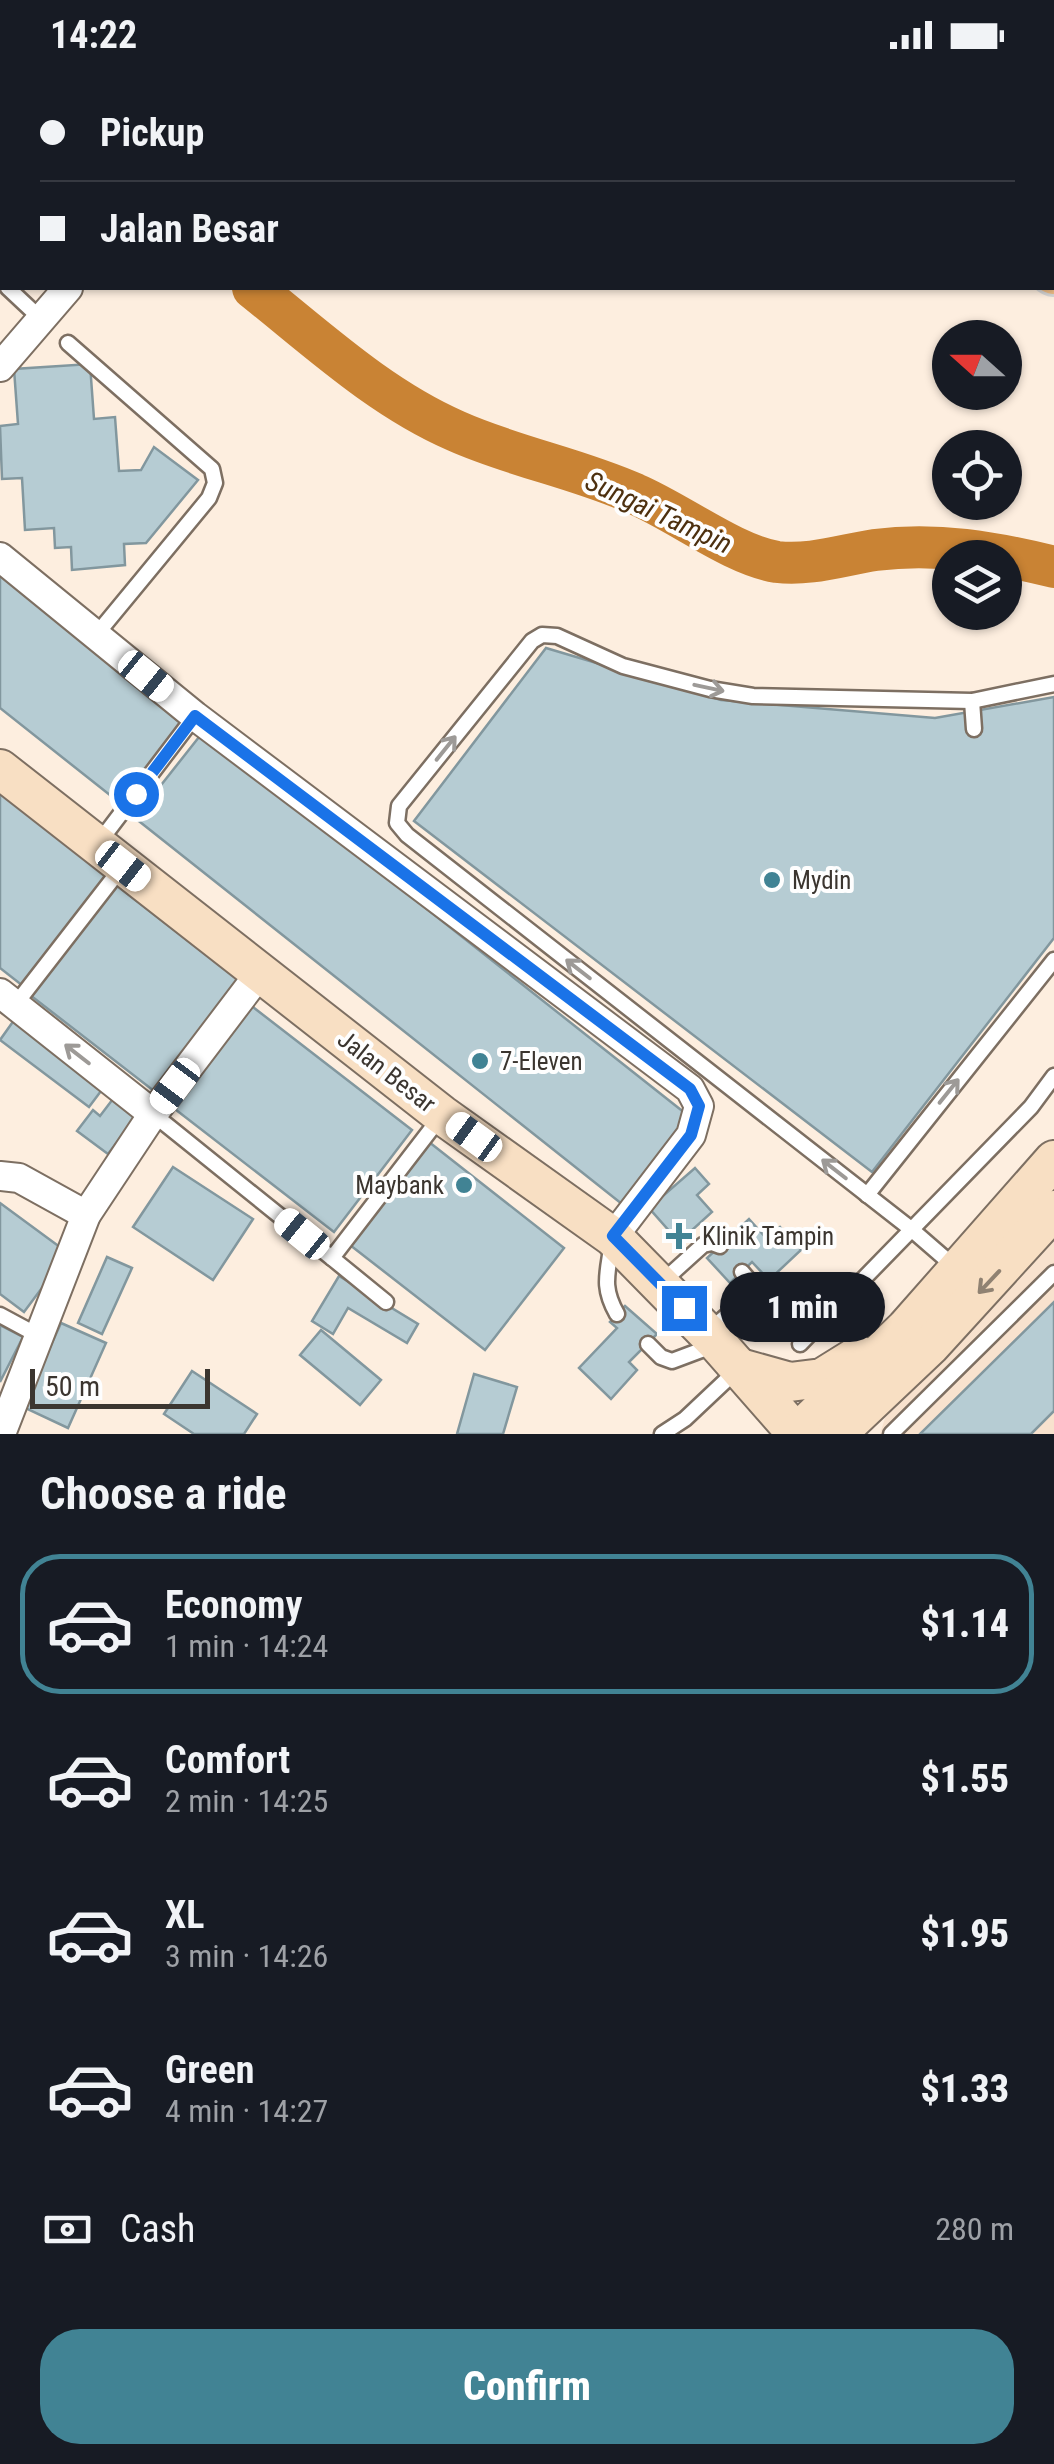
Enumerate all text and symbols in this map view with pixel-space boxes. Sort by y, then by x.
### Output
text: 14:22 [50,13,137,57]
text: Pickup [100,111,204,155]
text: Jalan Besar [100,207,279,251]
north arrow [932,320,1022,410]
map controls [932,320,1022,630]
button: locate [932,430,1022,520]
water label: Sungai Tampin [580,464,737,561]
button: layers [932,540,1022,630]
car [113,645,179,707]
one-way arrow [692,680,724,698]
one-way arrow [435,735,457,761]
route start [114,772,159,817]
car [90,836,156,896]
place label: Mydin [792,866,851,895]
marker: Mydin [761,869,783,891]
one-way arrow [565,959,592,980]
street label: Jalan Besar [332,1024,442,1119]
one-way arrow [64,1044,91,1065]
place label: 7-Eleven [500,1047,583,1076]
marker: 7-Eleven [469,1050,491,1072]
car [145,1053,205,1119]
one-way arrow [938,1078,959,1105]
car [441,1107,507,1167]
one-way arrow [821,1159,848,1180]
place label: Maybank [355,1171,445,1200]
marker: Maybank [453,1174,475,1196]
car [269,1203,335,1265]
place label: Klinik Tampin [702,1222,834,1251]
marker: Klinik Tampin [666,1223,692,1249]
one-way arrow [978,1269,1001,1294]
callout: 1 min [719,1273,884,1343]
route end [662,1286,707,1331]
text: 1 min [767,1288,838,1326]
scale bar [30,1364,210,1408]
text: 50 m [45,1370,100,1403]
text: Choose a ride [40,1467,287,1520]
icon: car [45,1579,135,1669]
text: Economy [165,1583,302,1627]
text: $1.14 [920,1602,1009,1646]
text: 1 min · 14:24 [165,1627,328,1665]
icon: car [45,1734,135,1824]
text: Comfort [165,1738,290,1782]
text: $1.55 [920,1757,1009,1801]
text: 2 min · 14:25 [165,1782,328,1820]
icon: car [45,1889,135,1979]
text: XL [165,1893,204,1937]
text: $1.95 [920,1912,1009,1956]
text: 3 min · 14:26 [165,1937,328,1975]
icon: car [45,2044,135,2134]
text: Green [165,2048,255,2092]
text: $1.33 [920,2067,1009,2111]
text: 4 min · 14:27 [165,2092,328,2130]
icon: cash [40,2202,95,2257]
text: Cash [120,2207,195,2251]
text: 280 m [935,2210,1014,2248]
button: Confirm [40,2329,1014,2444]

